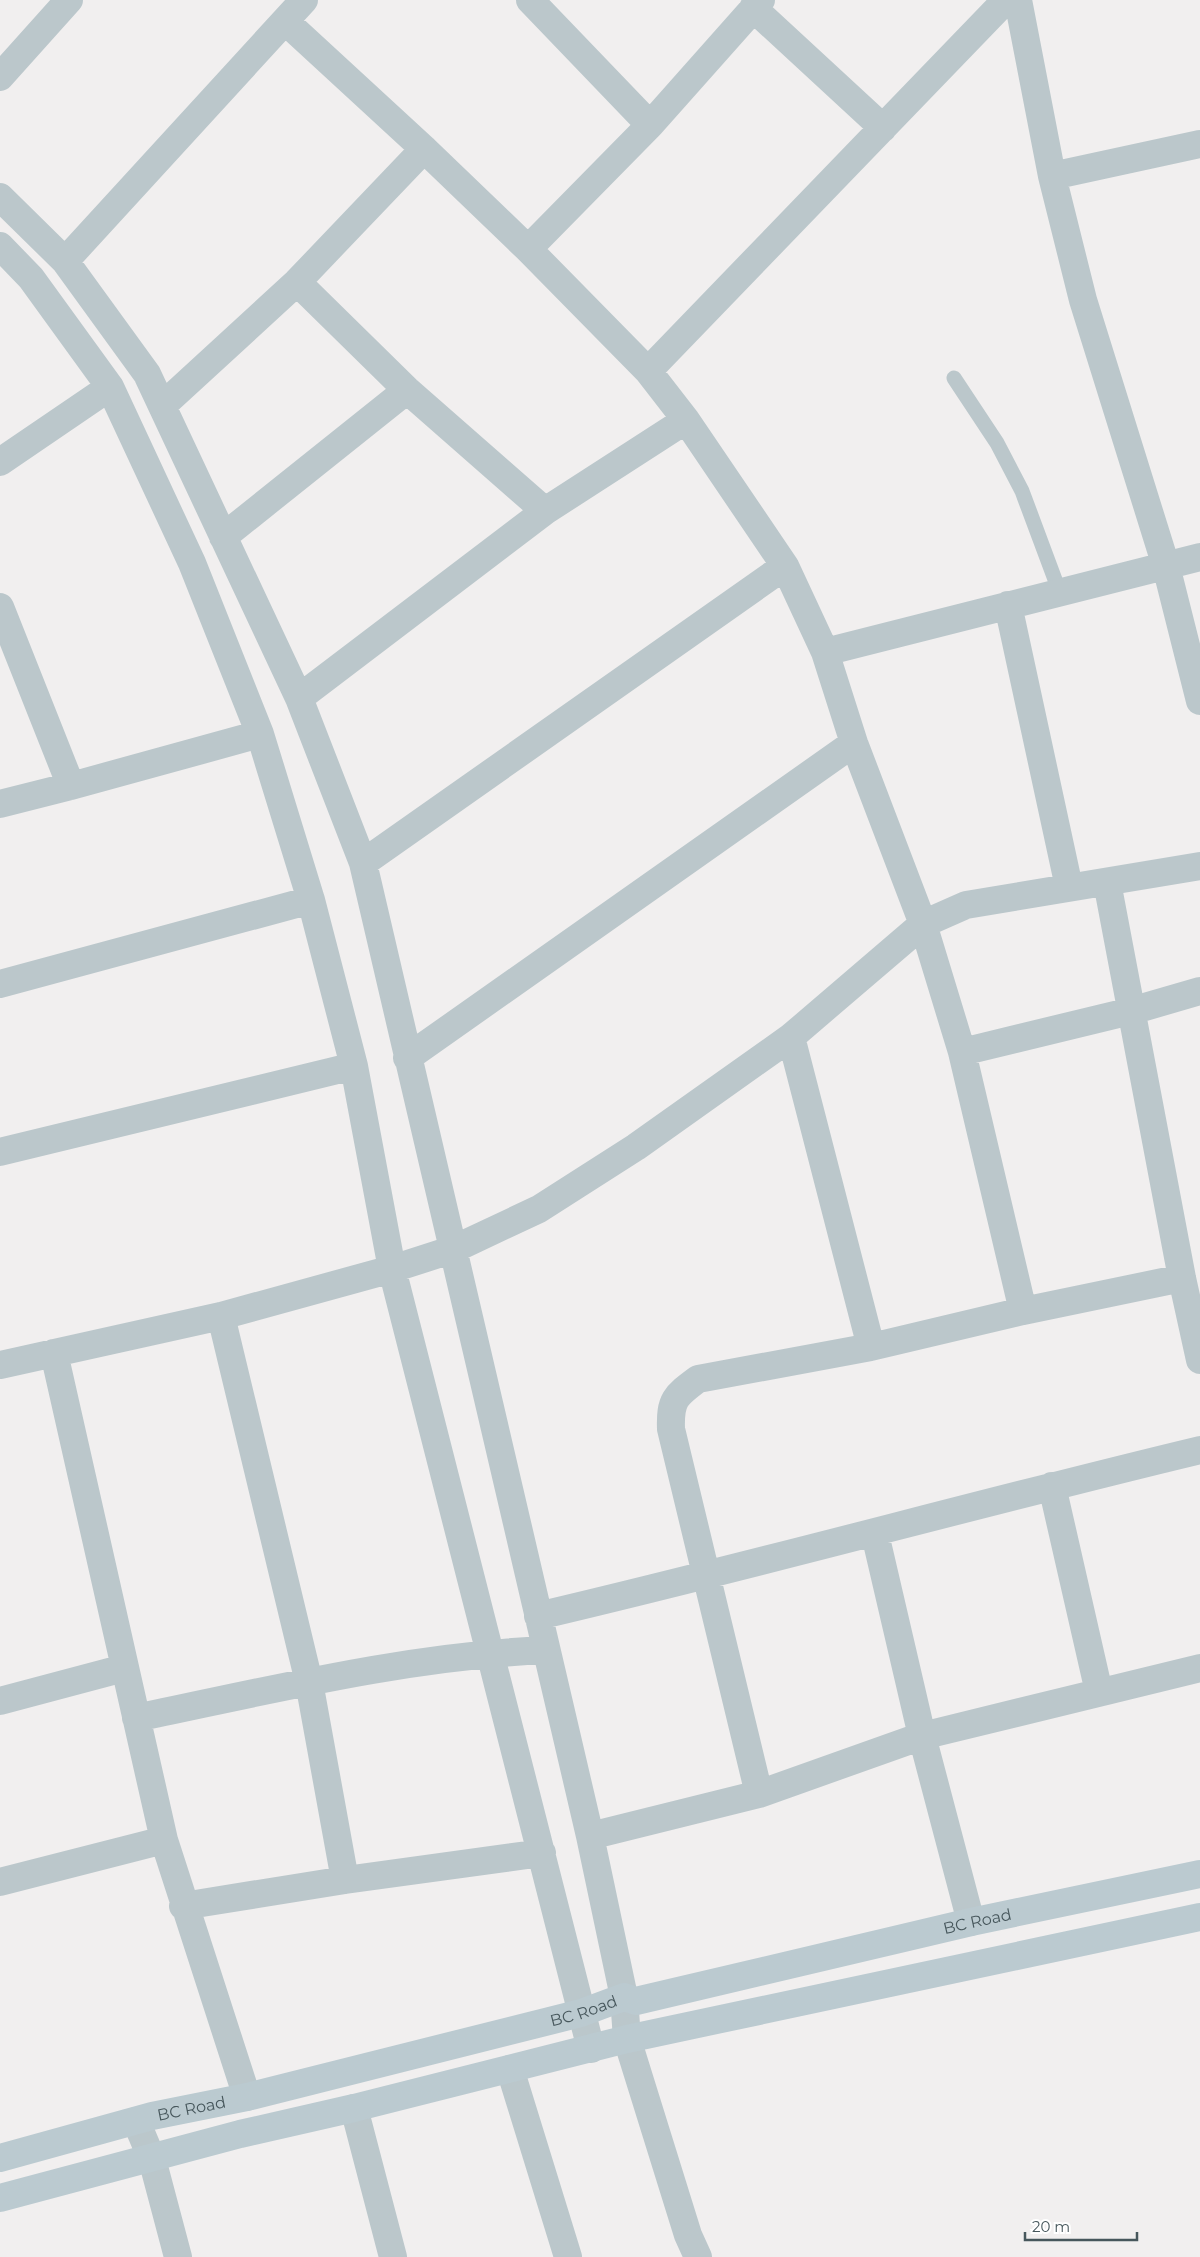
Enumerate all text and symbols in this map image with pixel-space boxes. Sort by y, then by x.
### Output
street label: BC Road [941,1905,1013,1938]
street label: BC Road [548,1991,620,2030]
street label: BC Road [156,2092,228,2125]
scale bar [1025,2210,1138,2242]
text: 20 m [1032,2217,1070,2236]

